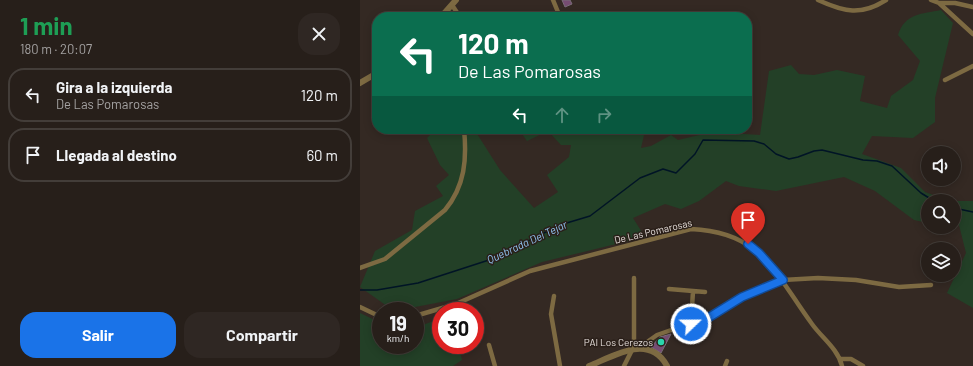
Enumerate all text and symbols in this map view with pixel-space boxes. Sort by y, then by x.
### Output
text: 1 min [20,11,73,40]
button: close [298,13,340,55]
text: 120 m [458,26,529,60]
icon: left [392,28,444,80]
text: 180 m · 20:07 [20,41,92,57]
text: De Las Pomarosas [458,60,601,82]
text: Gira a la izquierda [56,78,172,96]
icon: left [22,84,44,106]
text: 120 m [301,86,338,104]
text: De Las Pomarosas [56,96,159,112]
icon: left [509,104,531,126]
icon: ahead [551,104,573,126]
icon: right [593,104,615,126]
icon: arrive [22,144,44,166]
text: Llegada al destino [56,146,177,164]
text: 60 m [306,146,338,164]
map controls [921,146,961,282]
button: sound [921,146,961,186]
button: search [921,194,961,234]
pin [731,203,765,244]
icon: arrive [737,209,759,231]
street label: De Las Pomarosas [613,216,693,246]
water label: Quebrada Del Tejar [485,217,570,266]
button: layers [921,242,961,282]
speed limit sign: 30 [432,302,484,354]
position arrow [670,303,712,345]
text: 19 [389,311,407,335]
button: Salir [20,312,176,358]
button: Compartir [184,312,340,358]
text: km/h [387,332,409,344]
place label: PAI Los Cerezos [584,336,653,348]
marker: PAI Los Cerezos [656,337,666,347]

